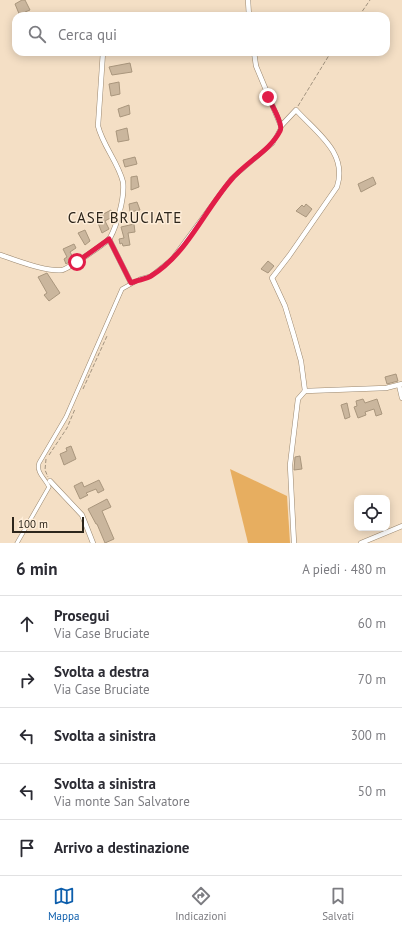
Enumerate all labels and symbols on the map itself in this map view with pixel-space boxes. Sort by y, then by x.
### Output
route end [259,88,277,106]
district label: CASE BRUCIATE [68,208,182,227]
route start [68,253,86,271]
scale bar [12,515,84,534]

